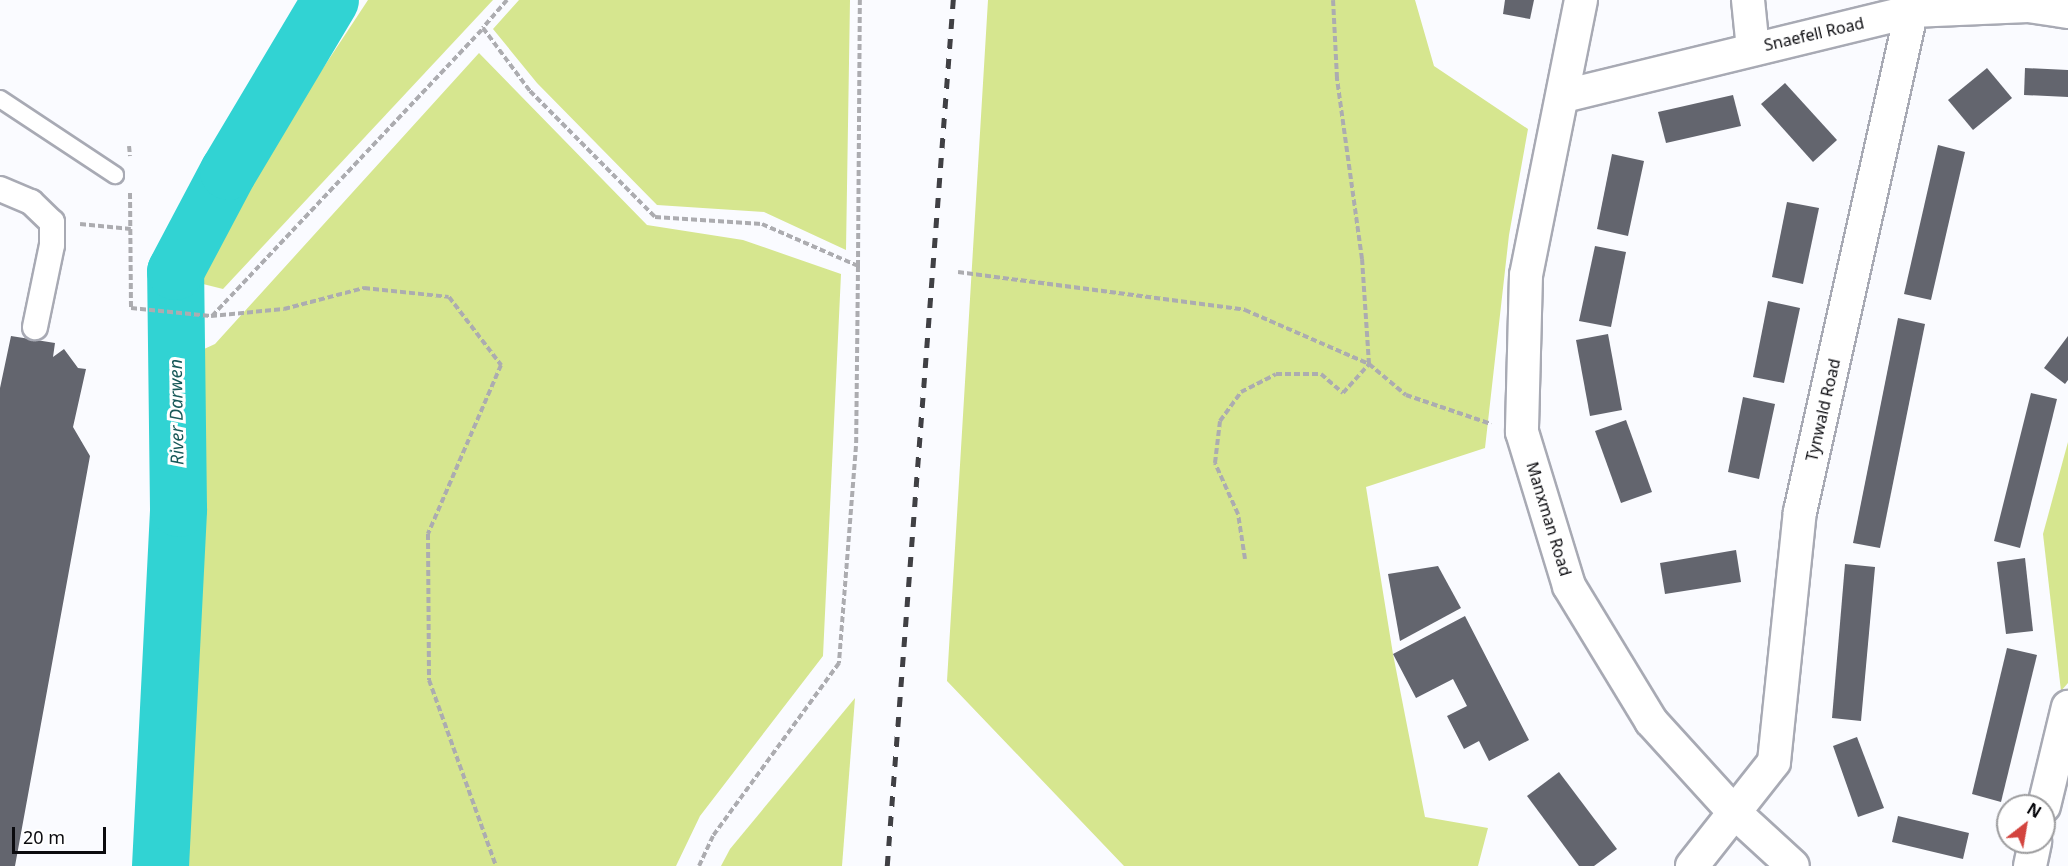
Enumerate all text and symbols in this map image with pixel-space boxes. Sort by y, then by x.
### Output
street label: Snaefell Road [1762,13,1866,55]
street label: Tynwald Road [1802,357,1844,463]
water label: River Darwen [164,359,188,465]
street label: Manxman Road [1523,460,1575,578]
north arrow [1996,794,2056,854]
text: N [2023,798,2045,823]
scale bar [15,815,110,853]
text: 20 m [23,825,65,849]

